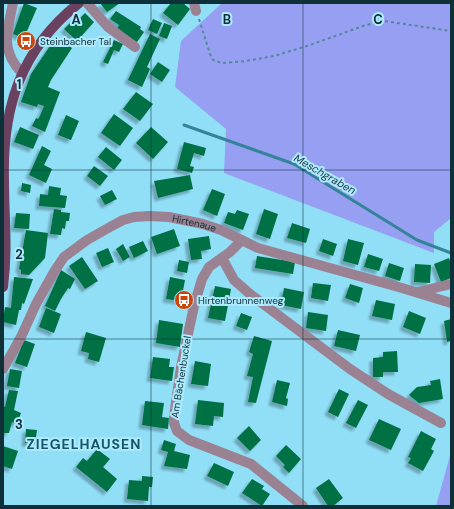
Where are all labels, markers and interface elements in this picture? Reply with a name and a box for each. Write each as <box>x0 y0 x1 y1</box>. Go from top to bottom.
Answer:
text: A <box>71 11 81 28</box>
text: B <box>223 11 231 28</box>
text: C <box>373 11 383 28</box>
bus stop icon: Steinbacher Tal <box>15 30 37 52</box>
place label: Steinbacher Tal <box>40 35 111 48</box>
text: 1 <box>17 76 21 93</box>
water label: Meschgraben <box>292 151 358 197</box>
street label: Hirtenaue <box>171 211 218 235</box>
text: 2 <box>15 246 23 263</box>
bus stop icon: Hirtenbrunnenweg <box>173 289 195 311</box>
place label: Hirtenbrunnenweg <box>198 294 284 307</box>
street label: Am Bächenbuckel <box>168 335 194 419</box>
text: 3 <box>15 416 23 433</box>
district label: ZIEGELHAUSEN <box>27 435 141 453</box>

